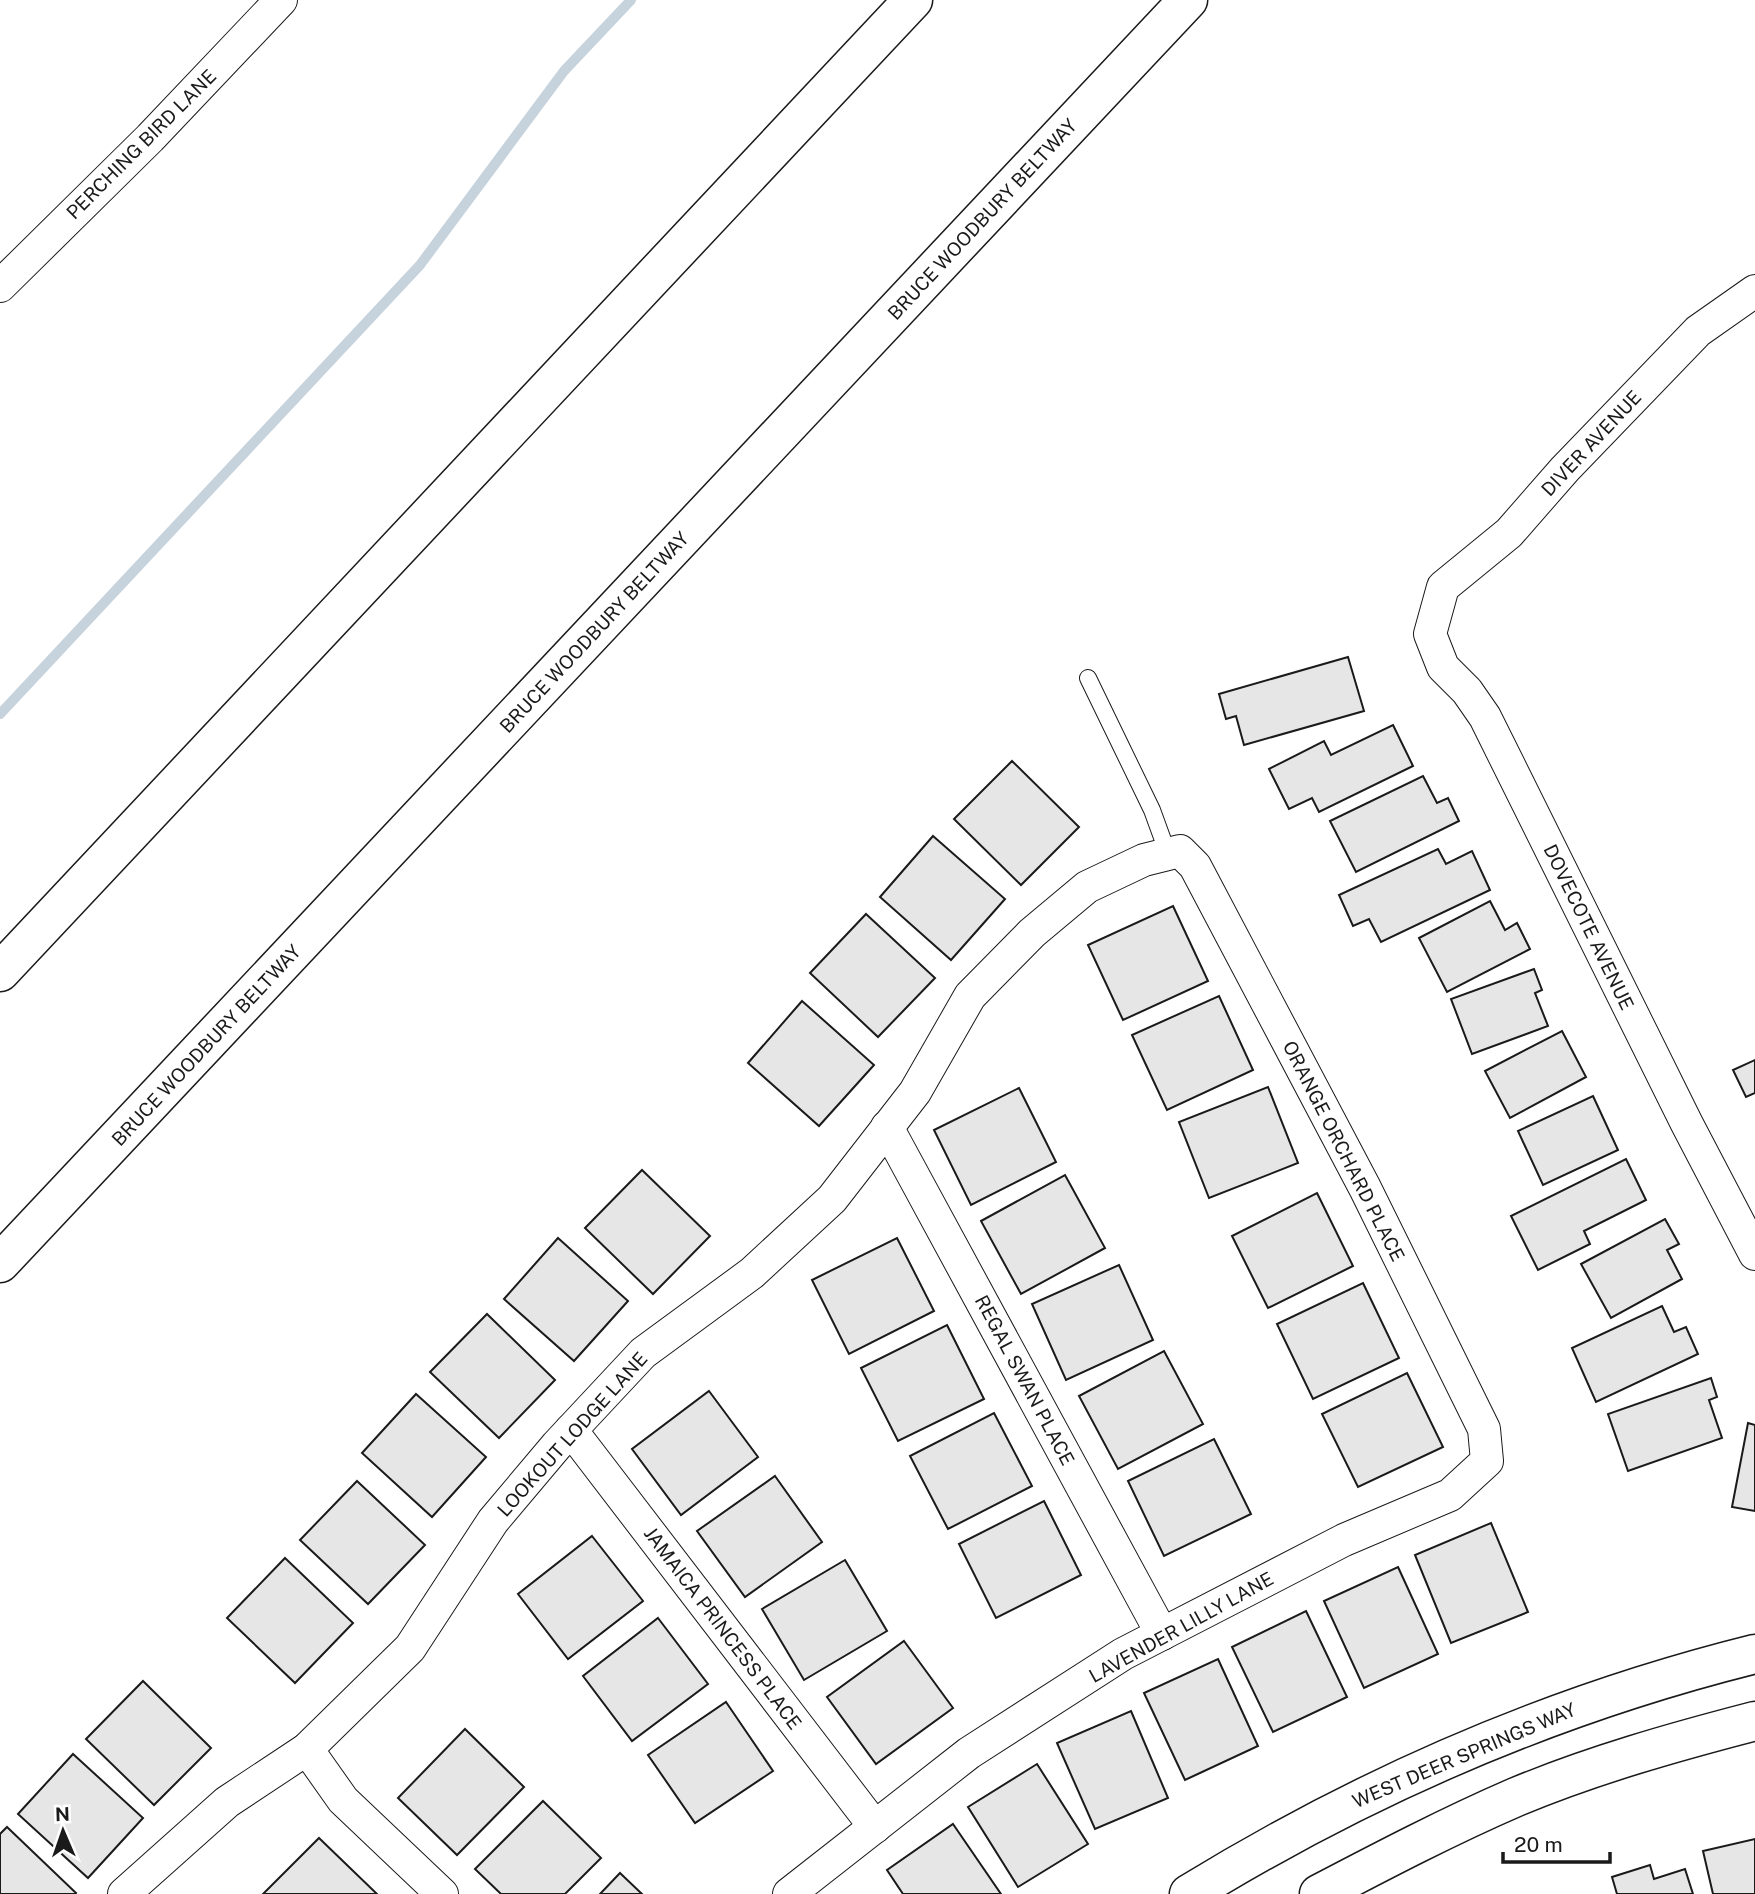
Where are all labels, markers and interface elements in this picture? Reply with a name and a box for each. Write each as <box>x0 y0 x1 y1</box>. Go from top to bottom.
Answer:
street label: PERCHING BIRD LANE <box>62 65 220 223</box>
street label: BRUCE WOODBURY BELTWAY <box>883 114 1081 324</box>
street label: DIVER AVENUE <box>1537 386 1645 500</box>
street label: BRUCE WOODBURY BELTWAY <box>495 527 693 737</box>
street label: DOVECOTE AVENUE <box>1539 841 1639 1013</box>
street label: BRUCE WOODBURY BELTWAY <box>107 940 305 1150</box>
street label: ORANGE ORCHARD PLACE <box>1279 1037 1409 1265</box>
street label: REGAL SWAN PLACE <box>971 1291 1079 1469</box>
street label: LOOKOUT LODGE LANE <box>493 1347 651 1521</box>
street label: JAMAICA PRINCESS PLACE <box>640 1522 806 1734</box>
street label: LAVENDER LILLY LANE <box>1085 1567 1277 1687</box>
street label: WEST DEER SPRINGS WAY <box>1349 1698 1579 1812</box>
north arrow <box>28 1796 98 1866</box>
text: N <box>55 1803 70 1825</box>
scale bar <box>1503 1820 1610 1864</box>
text: 20 m <box>1514 1832 1563 1857</box>

